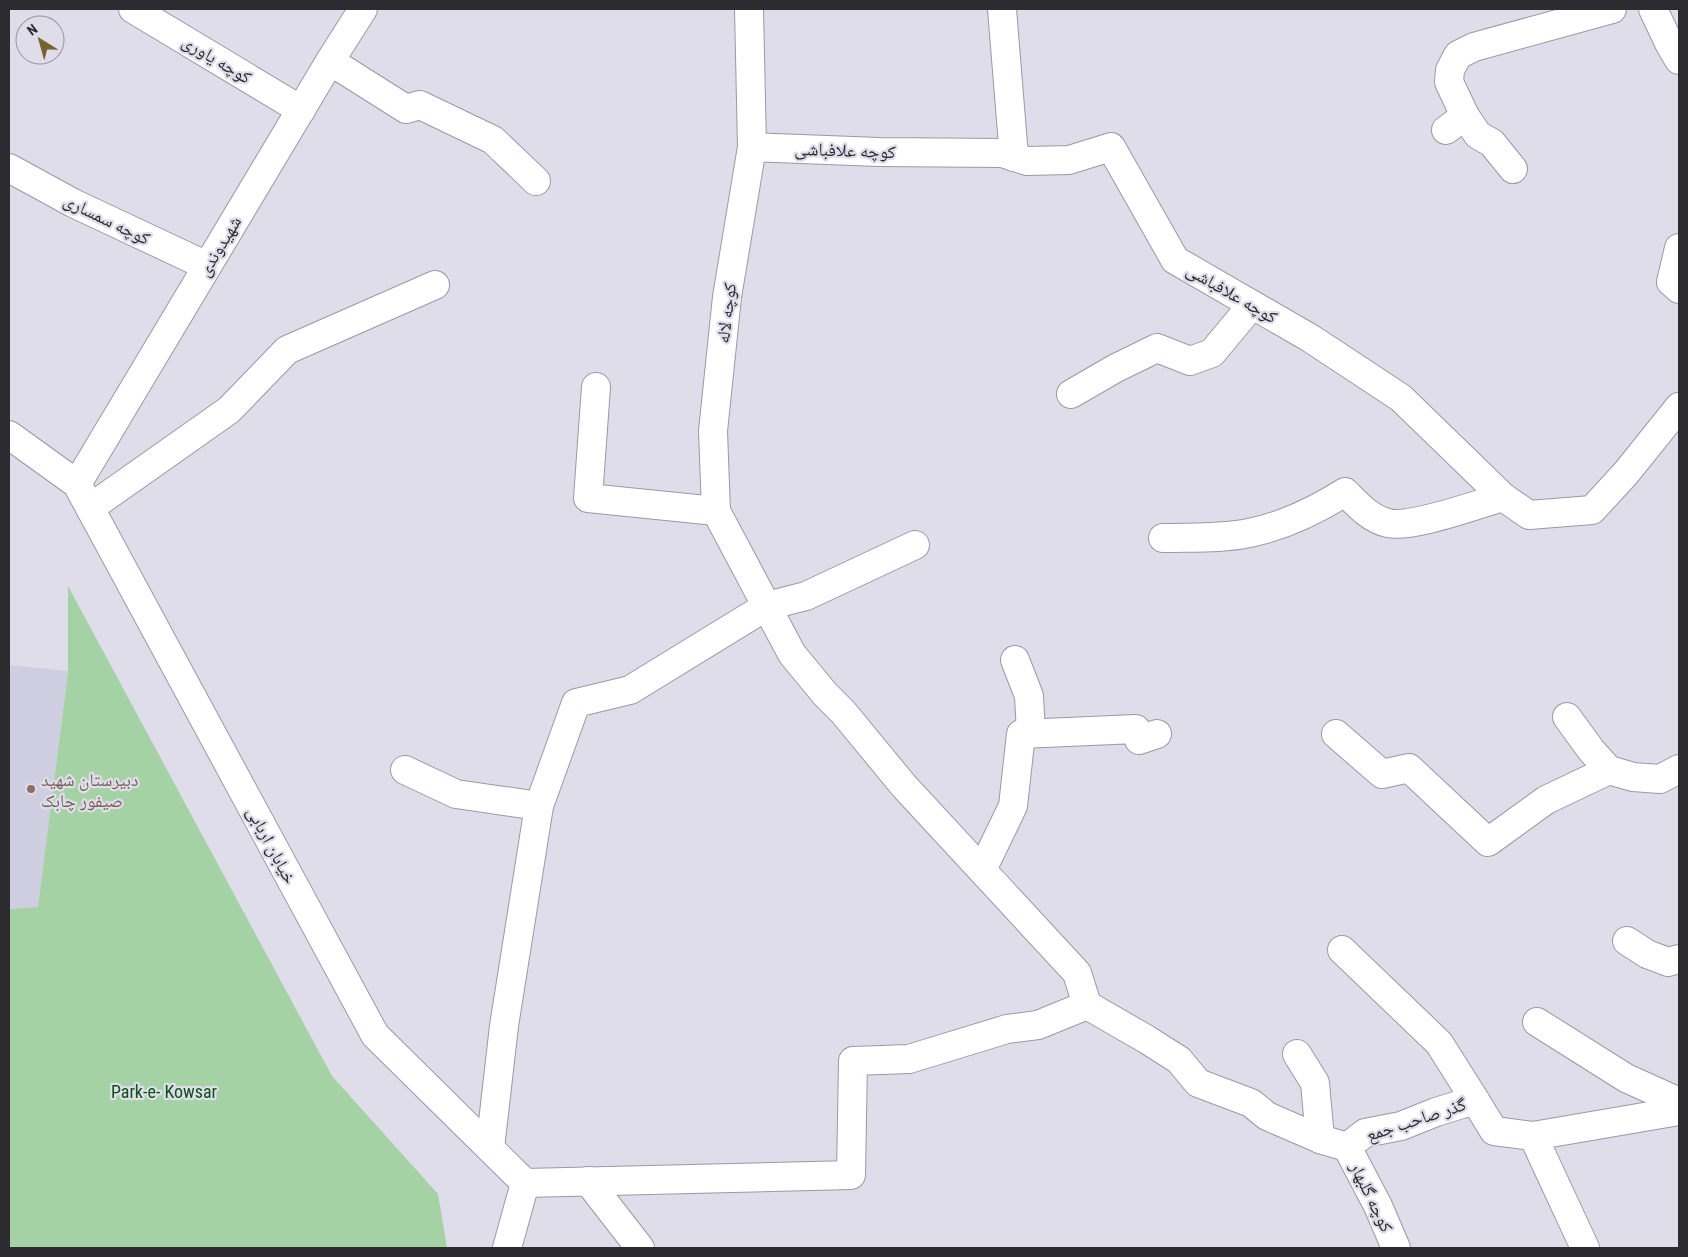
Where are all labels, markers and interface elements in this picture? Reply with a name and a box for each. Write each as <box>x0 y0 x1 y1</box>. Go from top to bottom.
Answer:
north arrow <box>15 15 65 65</box>
text: N <box>24 21 40 39</box>
street label: کوچه یاوری <box>178 30 256 89</box>
street label: کوچه علافباشی <box>794 138 896 163</box>
street label: کوچه سمساری <box>60 189 154 250</box>
street label: شهیدوندی <box>193 212 246 281</box>
street label: کوچه علافباشی <box>1182 259 1282 329</box>
street label: کوچه لاله <box>712 281 741 345</box>
place label: دبیرستان شهید صیفور چابک <box>41 769 138 811</box>
marker: دبیرستان شهید صیفور چابک <box>25 783 37 795</box>
street label: خیابان اربابی <box>242 803 301 888</box>
park label: Park-e- Kowsar <box>111 1081 218 1102</box>
street label: گذر صاحب جمع <box>1364 1093 1470 1147</box>
street label: کوچه گلبهار <box>1345 1158 1398 1236</box>

